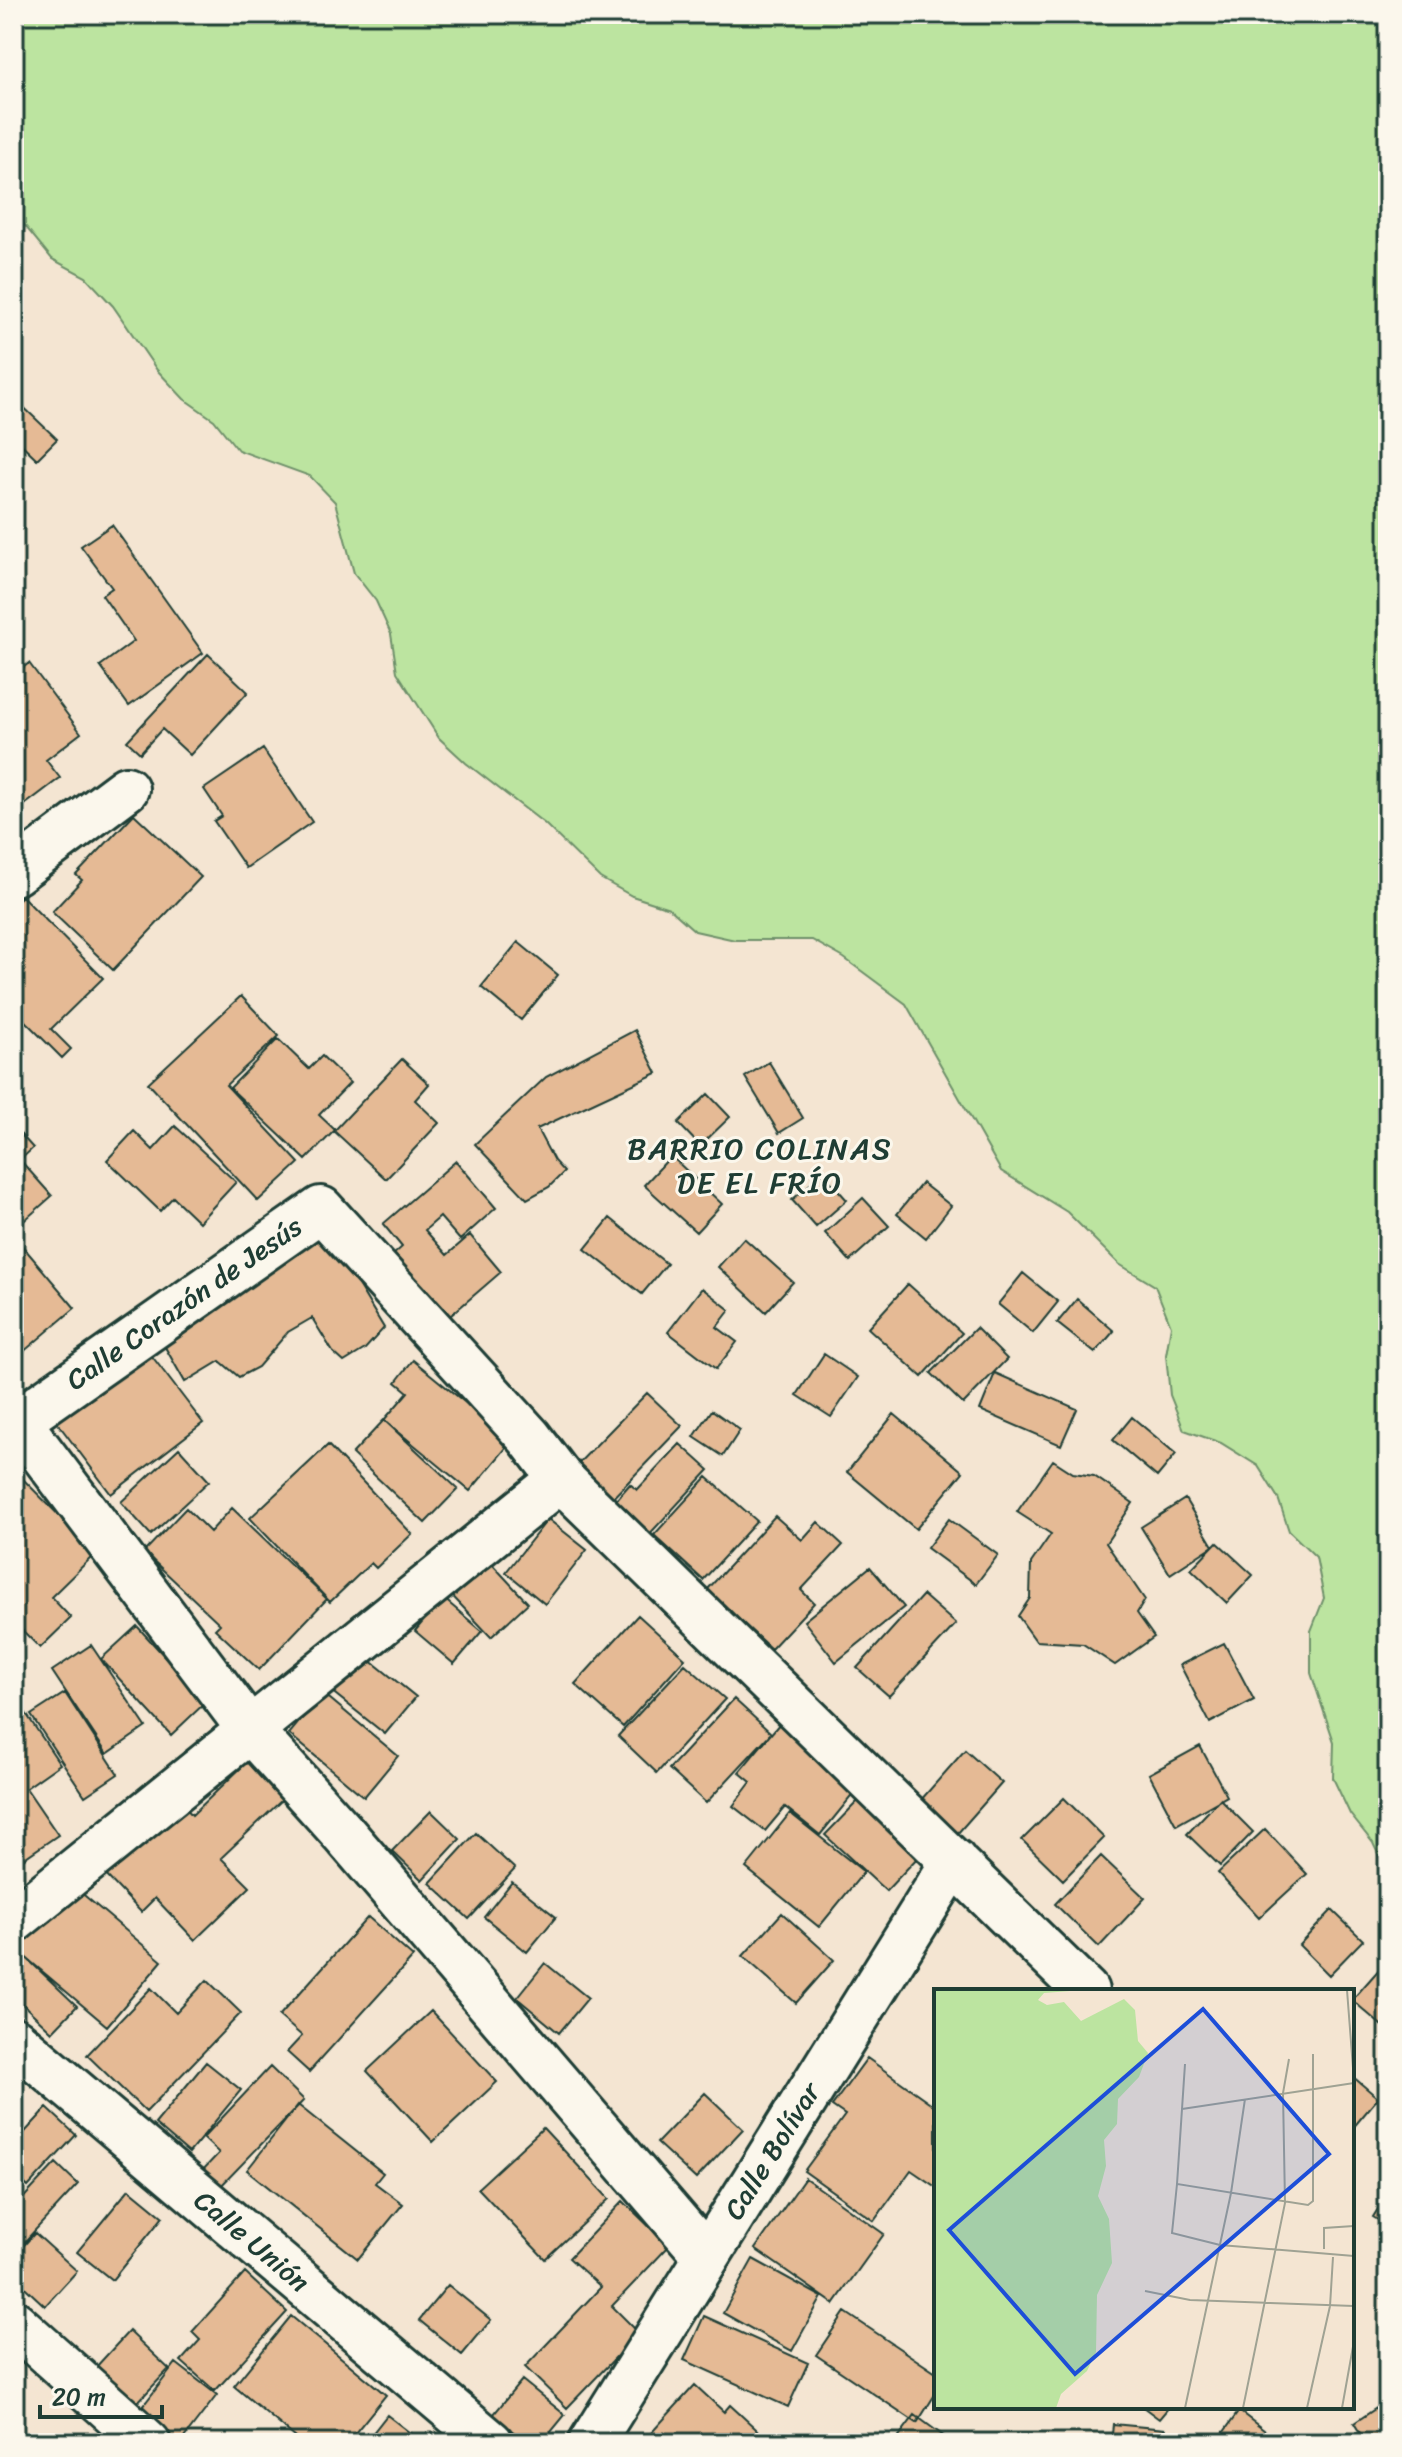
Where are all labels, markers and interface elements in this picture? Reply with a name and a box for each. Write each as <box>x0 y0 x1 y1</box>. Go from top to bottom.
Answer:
district label: BARRIO COLINAS DE EL FRÍO <box>627 1122 893 1210</box>
street label: Calle Corazón de Jesús <box>55 1203 313 1403</box>
inset map <box>934 1989 1354 2409</box>
street label: Calle Bolívar <box>710 2071 835 2230</box>
street label: Calle Unión <box>183 2177 321 2305</box>
scale bar <box>40 2369 162 2419</box>
text: 20 m <box>52 2376 106 2418</box>

